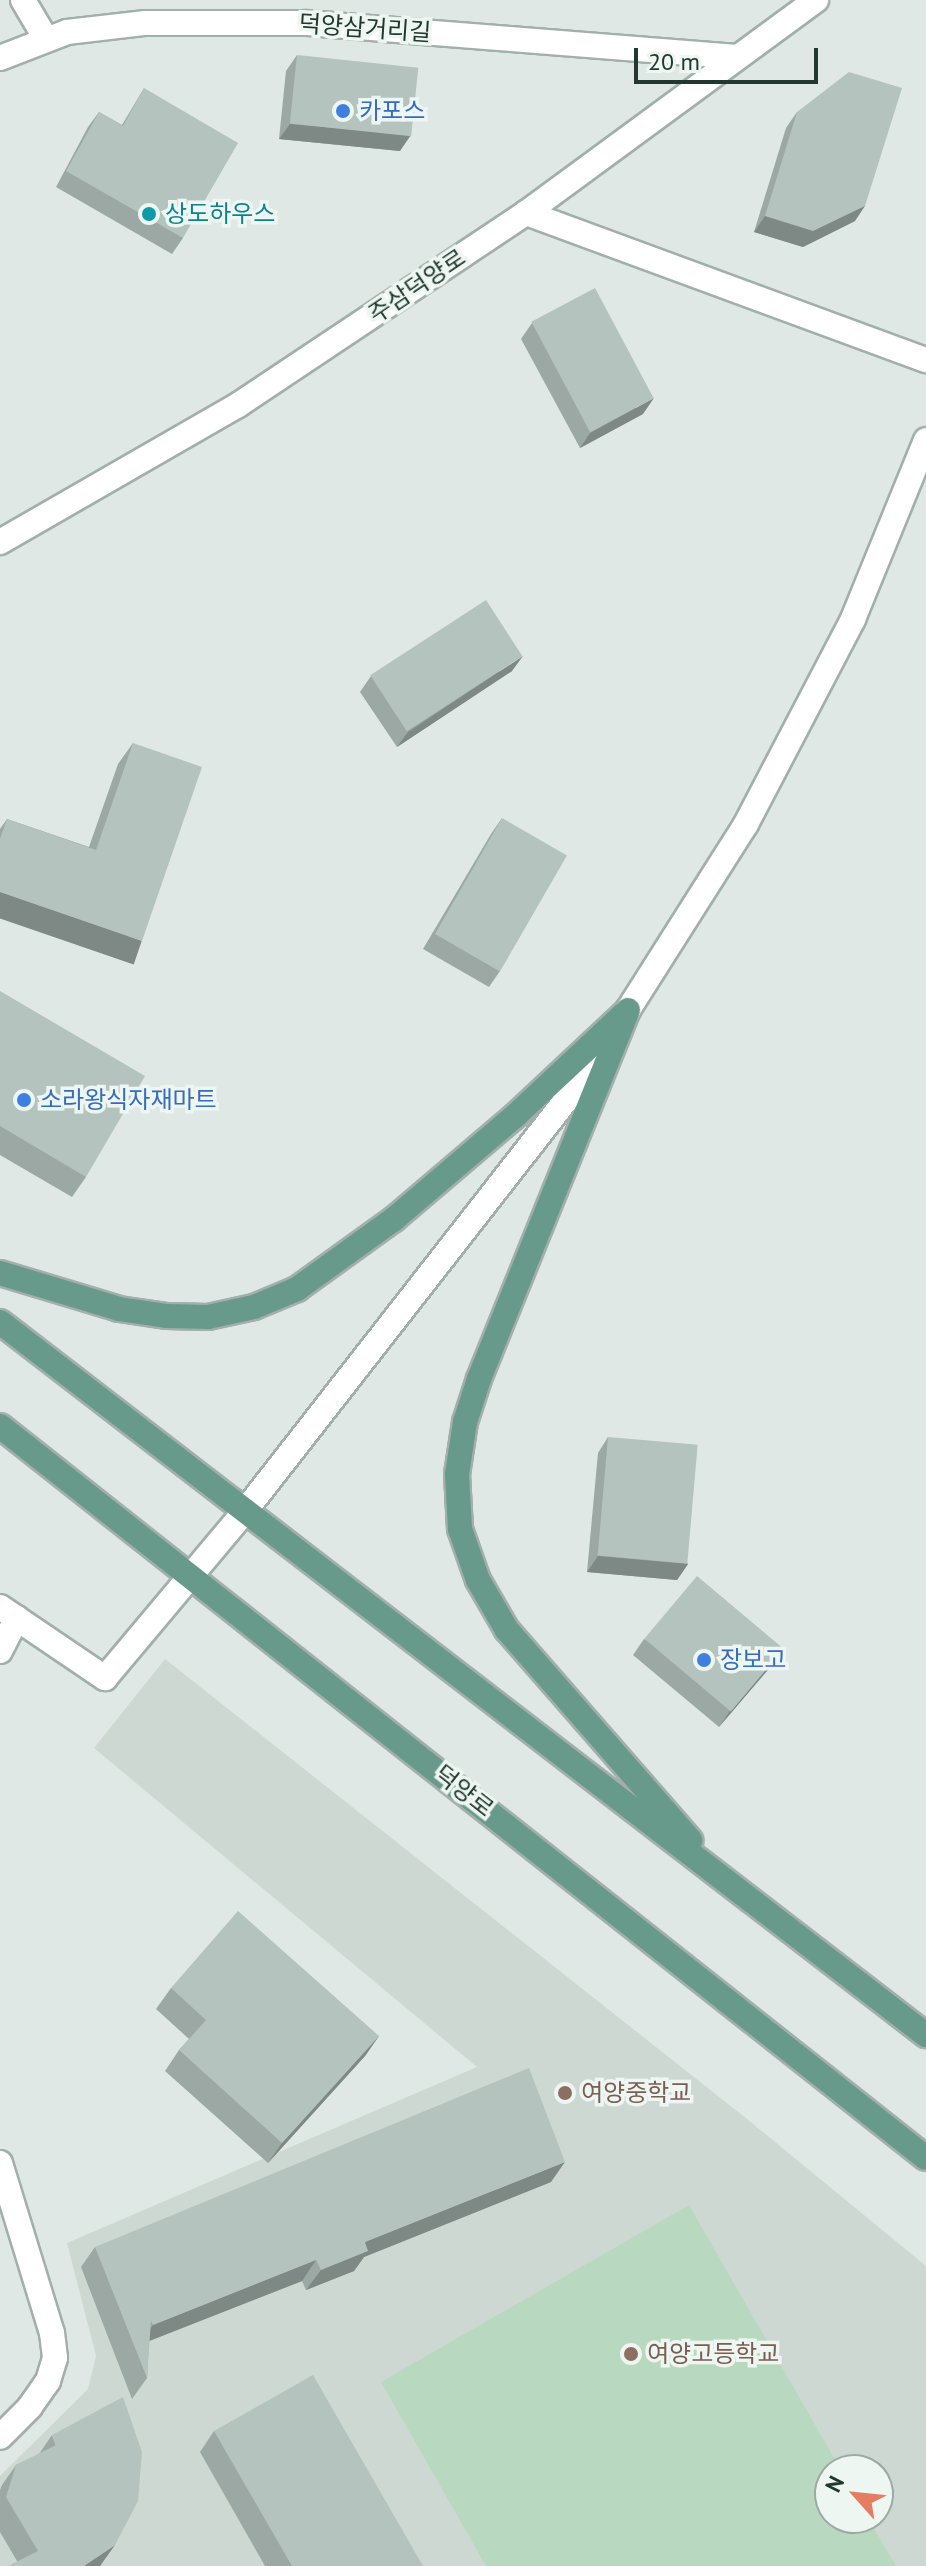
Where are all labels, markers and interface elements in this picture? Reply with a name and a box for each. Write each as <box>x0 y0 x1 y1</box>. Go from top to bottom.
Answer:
street label: 덕양삼거리길 <box>298 9 432 47</box>
scale bar <box>638 32 822 82</box>
text: 20 m <box>648 46 700 77</box>
place label: 카포스 <box>359 97 425 125</box>
marker: 카포스 <box>334 102 352 120</box>
place label: 상도하우스 <box>165 200 275 228</box>
marker: 상도하우스 <box>140 205 158 223</box>
street label: 주삼덕양로 <box>363 243 471 329</box>
place label: 소라왕식자재마트 <box>40 1086 217 1114</box>
marker: 소라왕식자재마트 <box>15 1091 33 1109</box>
place label: 장보고 <box>720 1646 786 1674</box>
marker: 장보고 <box>695 1651 713 1669</box>
street label: 덕양로 <box>429 1759 499 1823</box>
place label: 여양중학교 <box>581 2079 691 2107</box>
marker: 여양중학교 <box>556 2084 574 2102</box>
place label: 여양고등학교 <box>647 2340 779 2368</box>
marker: 여양고등학교 <box>622 2345 640 2363</box>
north arrow <box>814 2454 894 2534</box>
text: N <box>819 2471 850 2497</box>

